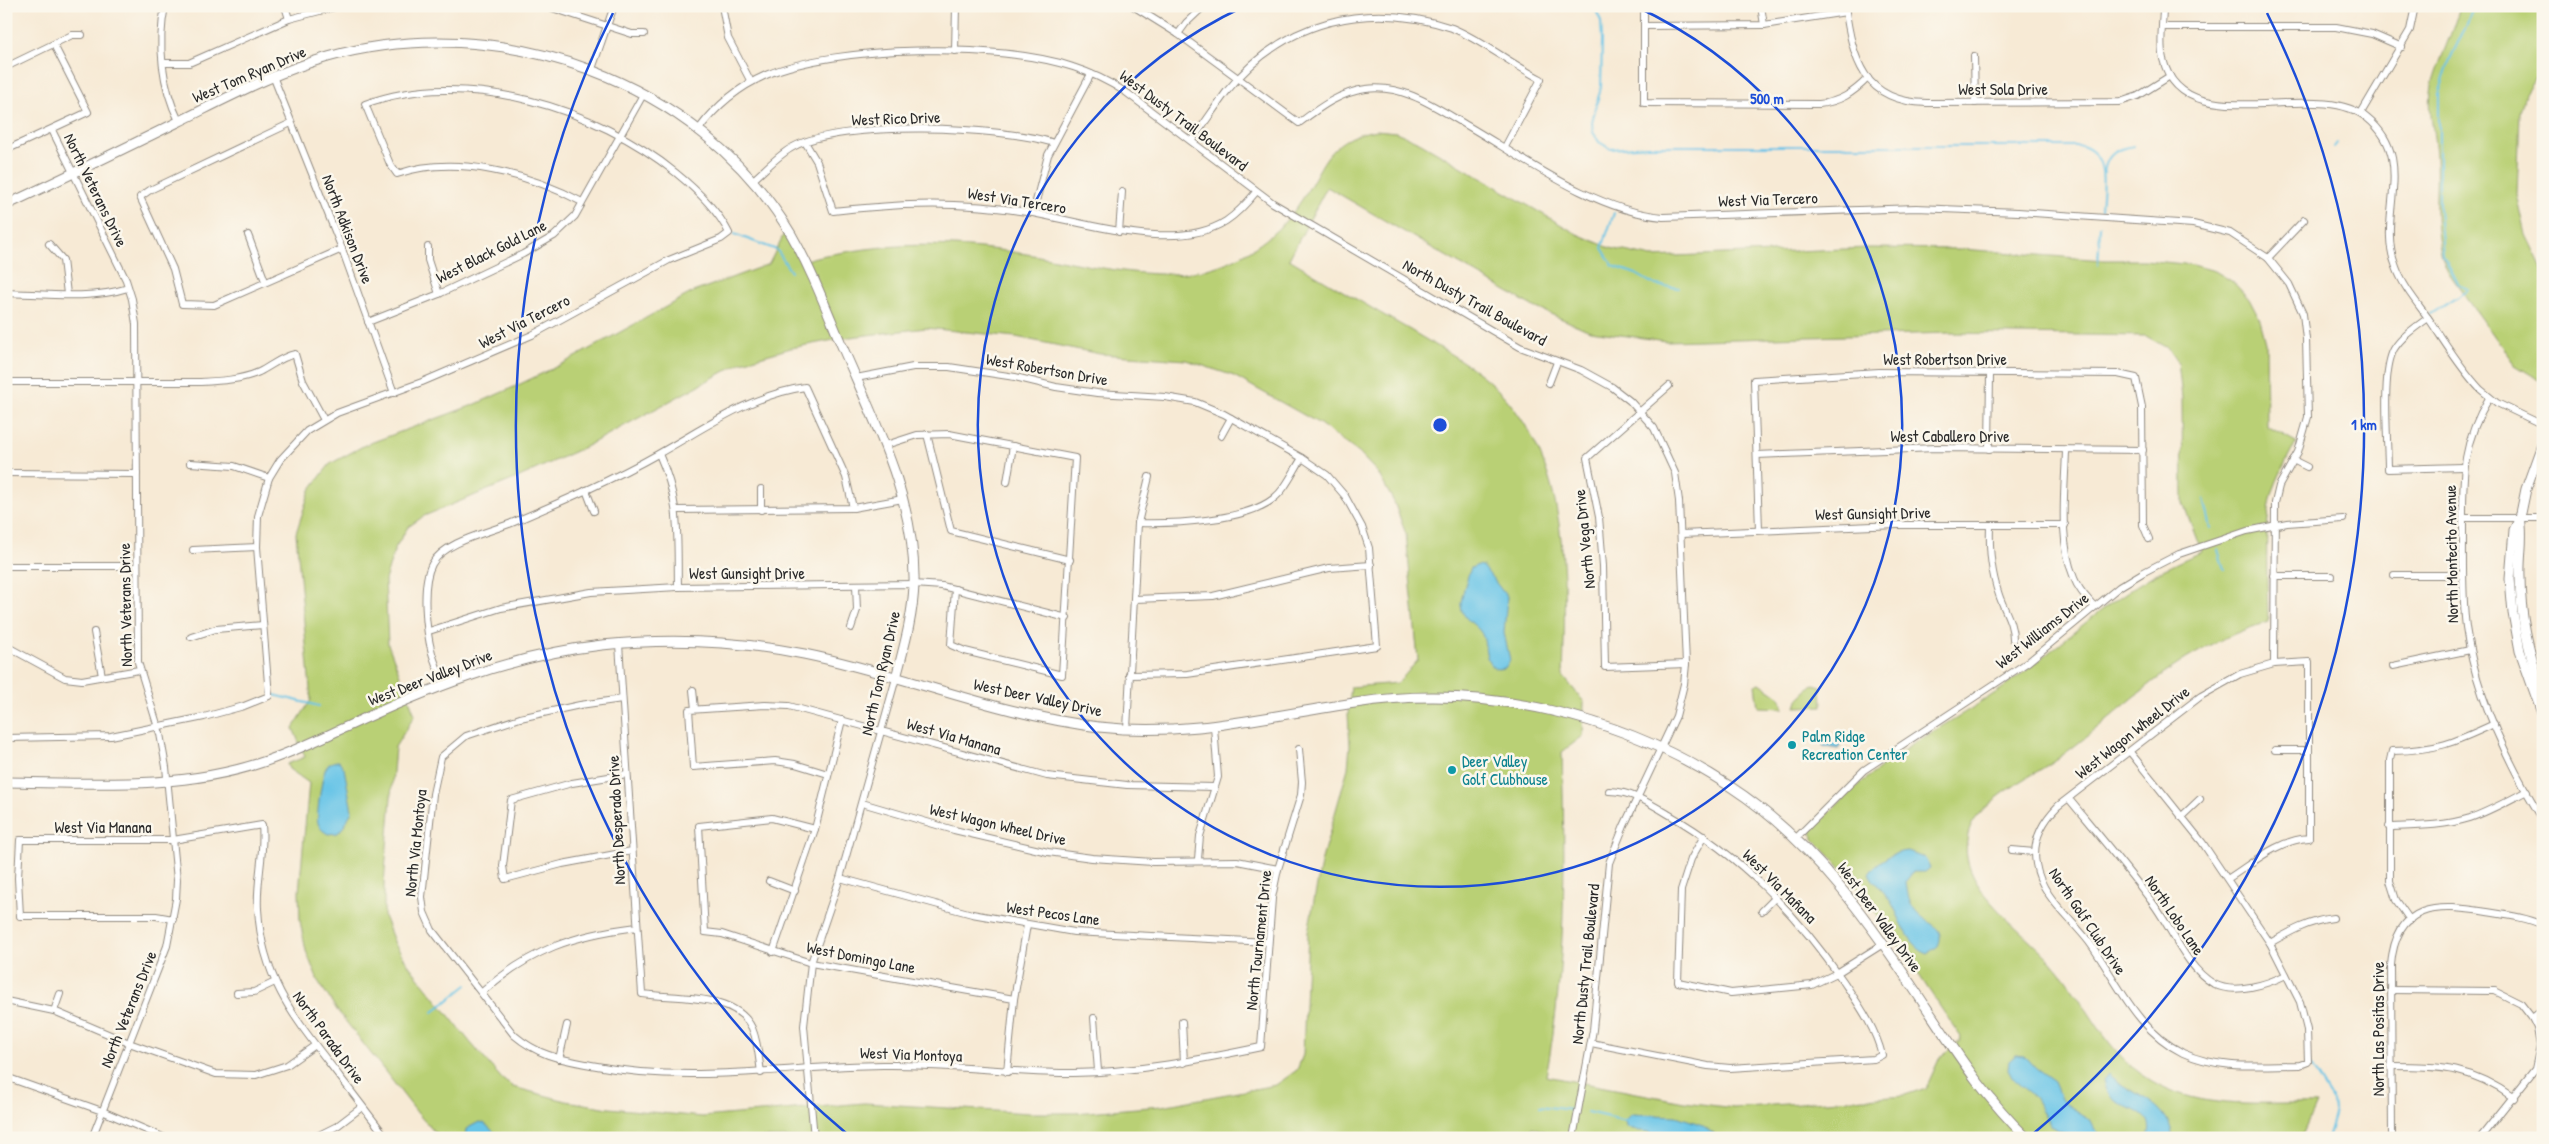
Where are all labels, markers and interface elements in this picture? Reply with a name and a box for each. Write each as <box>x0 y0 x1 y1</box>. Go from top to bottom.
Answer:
street label: West Tom Ryan Drive <box>189 40 310 108</box>
street label: West Dusty Trail Boulevard <box>1115 64 1253 176</box>
street label: West Sola Drive <box>1958 78 2048 100</box>
text: 500 m <box>1750 88 1784 109</box>
street label: West Rico Drive <box>851 105 941 131</box>
street label: North Veterans Drive <box>59 130 133 251</box>
street label: North Adkison Drive <box>317 171 379 287</box>
street label: West Via Tercero <box>966 181 1068 219</box>
street label: West Via Tercero <box>1718 186 1819 212</box>
street label: West Black Gold Lane <box>432 213 550 288</box>
street label: North Dusty Trail Boulevard <box>1399 253 1551 351</box>
street label: West Via Tercero <box>475 288 574 353</box>
street label: West Robertson Drive <box>984 347 1110 391</box>
street label: West Robertson Drive <box>1883 348 2007 370</box>
text: 1 km <box>2351 414 2377 435</box>
centre of rings <box>1431 416 1449 434</box>
street label: West Caballero Drive <box>1890 425 2010 447</box>
street label: North Montecito Avenue <box>2439 484 2463 623</box>
street label: North Vega Drive <box>1568 488 1600 590</box>
street label: West Gunsight Drive <box>1815 501 1932 525</box>
street label: North Veterans Drive <box>113 542 137 667</box>
street label: West Gunsight Drive <box>689 562 806 584</box>
street label: West Williams Drive <box>1991 586 2094 673</box>
street label: North Tom Ryan Drive <box>855 608 905 737</box>
street label: West Deer Valley Drive <box>365 643 496 711</box>
street label: West Deer Valley Drive <box>972 673 1105 721</box>
street label: West Wagon Wheel Drive <box>2070 680 2194 784</box>
street label: West Via Manana <box>904 712 1004 760</box>
place label: Palm Ridge Recreation Center <box>1802 725 1908 765</box>
marker: Palm Ridge Recreation Center <box>1786 739 1798 751</box>
place label: Deer Valley Golf Clubhouse <box>1462 750 1549 790</box>
street label: North Desperado Drive <box>602 754 630 885</box>
marker: Deer Valley Golf Clubhouse <box>1446 764 1458 776</box>
street label: North Via Montoya <box>398 788 432 898</box>
street label: West Wagon Wheel Drive <box>928 798 1069 851</box>
street label: West Via Manana <box>55 816 151 838</box>
street label: West Via Mañana <box>1738 844 1822 928</box>
street label: West Deer Valley Drive <box>1833 858 1928 977</box>
street label: North Golf Club Drive <box>2044 863 2132 979</box>
street label: North Tournament Drive <box>1240 868 1276 1011</box>
street label: North Lobo Lane <box>2140 871 2210 960</box>
street label: North Dusty Trail Boulevard <box>1566 883 1604 1045</box>
street label: West Pecos Lane <box>1005 896 1102 931</box>
street label: West Domingo Lane <box>805 936 918 978</box>
street label: North Veterans Drive <box>95 947 162 1071</box>
street label: North Las Positas Drive <box>2367 961 2389 1096</box>
street label: North Parada Drive <box>288 986 371 1088</box>
street label: West Via Montoya <box>859 1041 963 1067</box>

